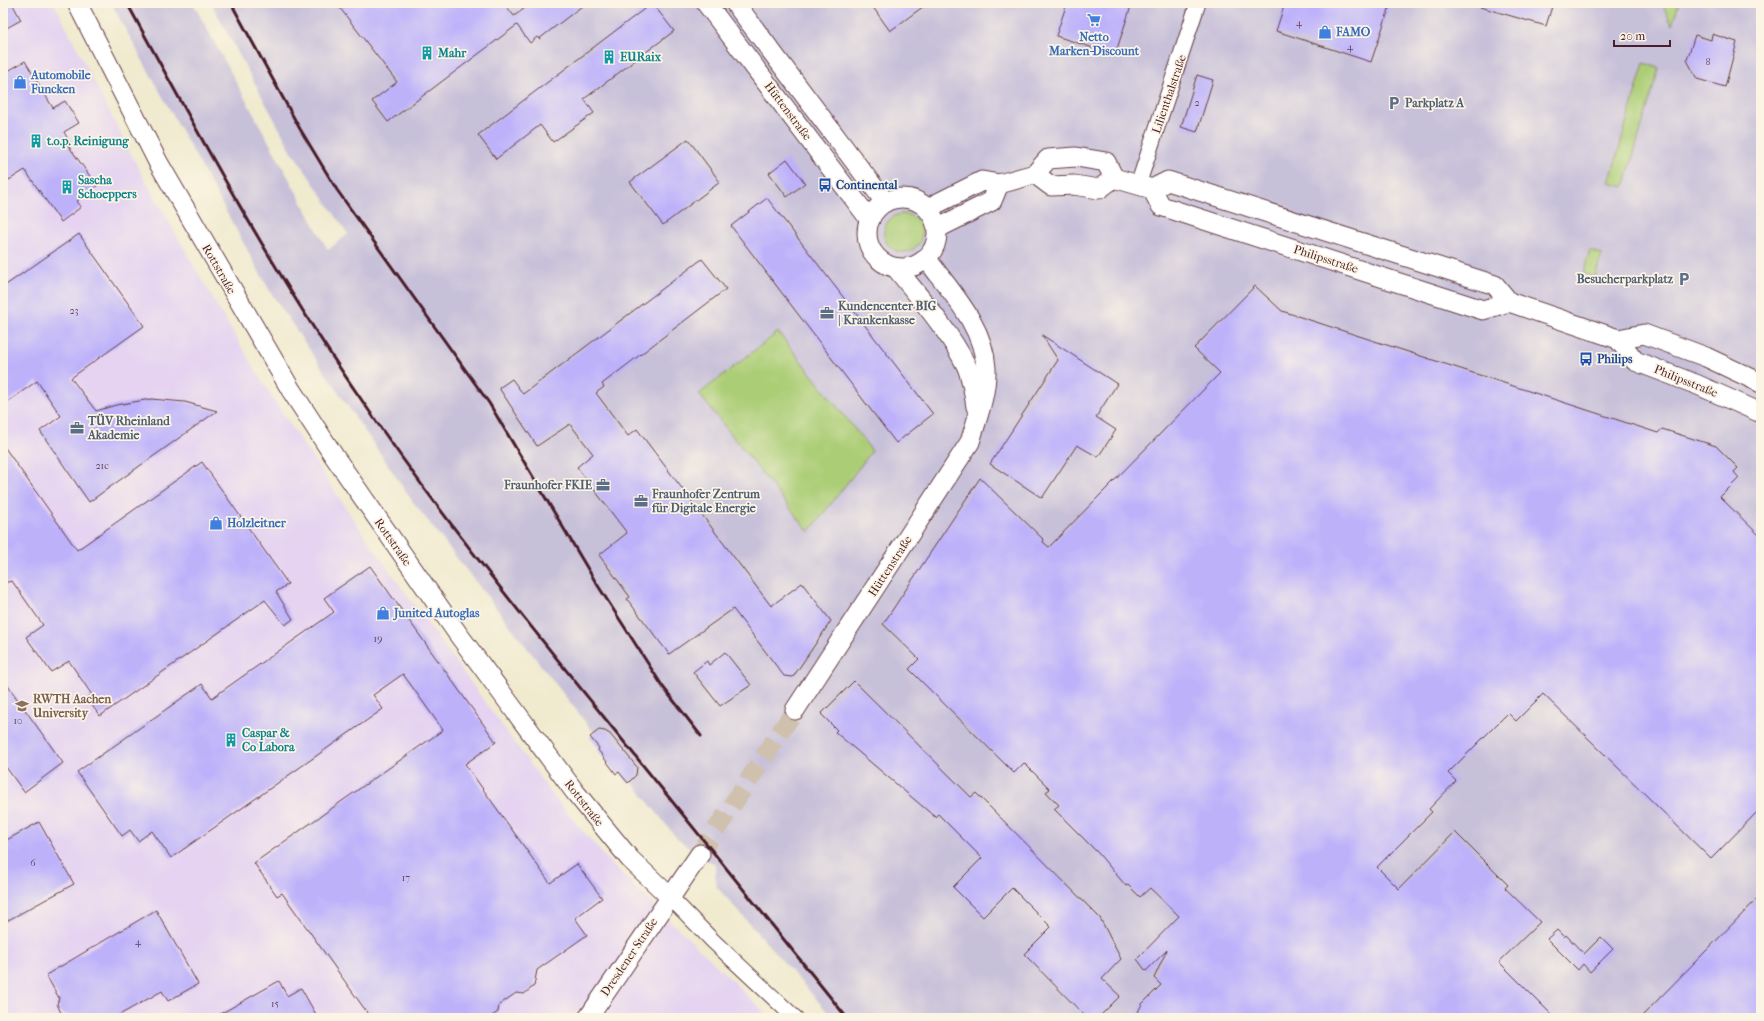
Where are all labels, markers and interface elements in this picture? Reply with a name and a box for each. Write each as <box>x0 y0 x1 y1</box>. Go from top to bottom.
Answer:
supermarket icon: Netto Marken-Discount <box>1086 12 1102 28</box>
house number: 4 <box>1296 17 1303 29</box>
scale bar <box>1614 22 1670 48</box>
shop icon: FAMO <box>1317 24 1333 40</box>
place label: FAMO <box>1335 25 1371 39</box>
text: 20 m <box>1620 29 1645 43</box>
place label: Netto Marken-Discount <box>1048 30 1140 58</box>
house number: 4 <box>1347 41 1354 53</box>
building icon: Mahr <box>419 45 435 61</box>
place label: Mahr <box>437 46 467 60</box>
building icon: EURaix <box>601 49 617 65</box>
place label: EURaix <box>620 50 662 64</box>
street label: Lilienthalstraße <box>1149 53 1189 135</box>
house number: 8 <box>1705 56 1711 68</box>
place label: Automobile Funcken <box>30 68 91 96</box>
shop icon: Automobile Funcken <box>12 74 28 90</box>
street label: Hüttenstraße <box>762 79 815 143</box>
parking icon: Parkplatz A <box>1386 95 1402 111</box>
place label: Parkplatz A <box>1405 96 1465 111</box>
house number: 2 <box>1194 97 1200 109</box>
building icon: t.o.p. Reinigung <box>28 133 44 149</box>
place label: t.o.p. Reinigung <box>46 134 129 149</box>
place label: Sascha Schoeppers <box>78 173 137 202</box>
bus stop icon: Continental <box>817 177 833 193</box>
place label: Continental <box>836 178 898 192</box>
building icon: Sascha Schoeppers <box>59 179 75 195</box>
street label: Rottstraße <box>199 242 239 296</box>
street label: Philipsstraße <box>1292 242 1360 276</box>
parking icon: Besucherparkplatz <box>1676 271 1692 287</box>
place label: Besucherparkplatz <box>1577 272 1674 287</box>
place label: Kundencenter BIG | Krankenkasse <box>838 299 937 327</box>
house number: 23 <box>69 305 79 317</box>
office icon: Kundencenter BIG | Krankenkasse <box>819 305 835 321</box>
bus stop icon: Philips <box>1578 351 1594 367</box>
place label: Philips <box>1597 352 1633 367</box>
street label: Philipsstraße <box>1652 362 1720 400</box>
place label: TÜV Rheinland Akademie <box>87 413 170 442</box>
office icon: TÜV Rheinland Akademie <box>69 420 85 436</box>
house number: 21c <box>95 460 109 472</box>
office icon: Fraunhofer FKIE <box>595 477 611 493</box>
place label: Fraunhofer FKIE <box>503 478 593 492</box>
place label: Fraunhofer Zentrum für Digitale Energie <box>651 487 761 516</box>
office icon: Fraunhofer Zentrum für Digitale Energie <box>633 493 649 509</box>
shop icon: Holzleitner <box>208 515 224 531</box>
street label: Rottstraße <box>371 515 415 569</box>
place label: Holzleitner <box>227 516 287 530</box>
street label: Hüttenstraße <box>865 533 915 599</box>
shop icon: Junited Autoglas <box>375 605 391 621</box>
place label: Junited Autoglas <box>392 606 480 621</box>
house number: 19 <box>374 633 382 645</box>
place label: RWTH Aachen University <box>32 692 112 721</box>
school or university icon: RWTH Aachen University <box>14 698 30 714</box>
house number: 10 <box>13 715 23 727</box>
place label: Caspar & Co Labora <box>242 726 295 754</box>
building icon: Caspar & Co Labora <box>223 732 239 748</box>
street label: Rottstraße <box>562 777 606 829</box>
house number: 6 <box>30 857 36 869</box>
house number: 17 <box>402 872 410 884</box>
street label: Dresdener Straße <box>598 915 660 999</box>
house number: 4 <box>135 936 142 948</box>
house number: 15 <box>271 998 279 1010</box>

